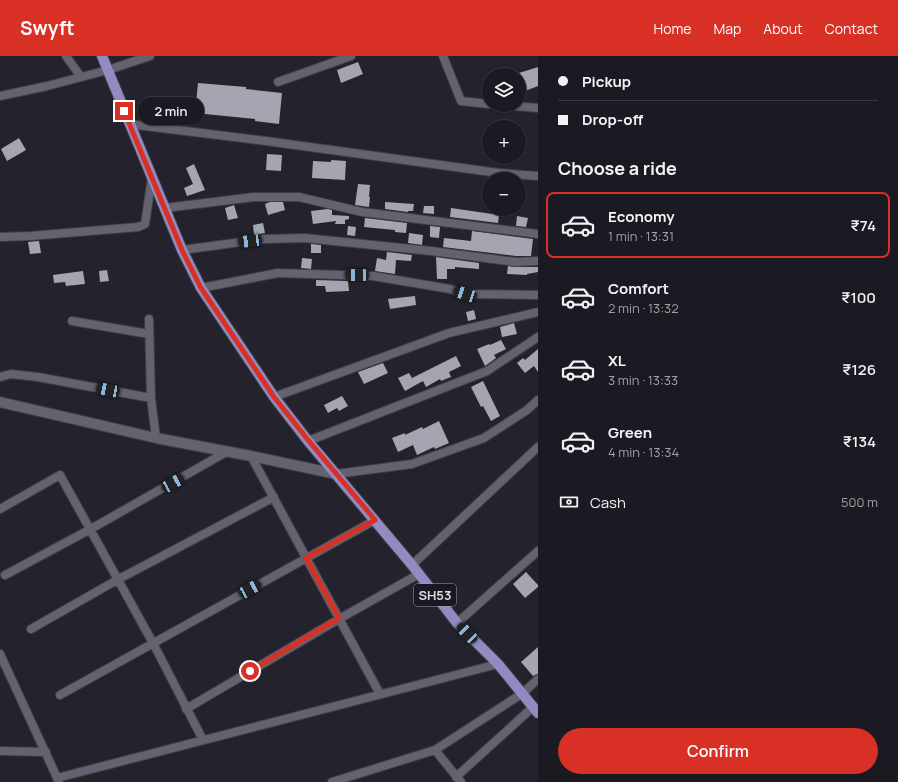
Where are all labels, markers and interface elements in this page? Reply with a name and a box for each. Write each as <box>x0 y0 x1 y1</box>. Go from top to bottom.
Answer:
text: Swyft <box>20 15 74 41</box>
text: Home <box>654 19 691 38</box>
text: Map <box>713 19 741 38</box>
text: About <box>763 19 803 38</box>
text: Contact <box>825 19 878 38</box>
map controls <box>482 68 526 216</box>
button: layers <box>482 68 526 112</box>
text: Pickup <box>582 71 631 92</box>
callout: 2 min <box>138 97 204 125</box>
route end <box>115 102 133 120</box>
text: 2 min <box>154 102 188 120</box>
text: Drop-off <box>582 109 643 130</box>
button: + <box>482 120 526 164</box>
text: Choose a ride <box>558 156 677 180</box>
button: − <box>482 172 526 216</box>
text: Economy <box>608 206 675 227</box>
icon: car <box>560 207 596 243</box>
text: ₹74 <box>851 215 876 236</box>
text: 1 min · 13:31 <box>608 227 674 245</box>
car <box>237 234 263 248</box>
car <box>345 269 369 281</box>
text: Comfort <box>608 278 669 299</box>
icon: car <box>560 279 596 315</box>
car <box>452 284 478 304</box>
text: ₹100 <box>841 287 876 308</box>
text: 2 min · 13:32 <box>608 299 679 317</box>
text: XL <box>608 350 626 371</box>
icon: car <box>560 351 596 387</box>
text: ₹126 <box>842 359 876 380</box>
text: 3 min · 13:33 <box>608 371 678 389</box>
car <box>95 382 121 398</box>
text: Green <box>608 422 652 443</box>
icon: car <box>560 423 596 459</box>
text: ₹134 <box>843 431 876 452</box>
text: 4 min · 13:34 <box>608 443 679 461</box>
car <box>160 472 186 494</box>
icon: cash <box>558 491 580 513</box>
text: Cash <box>590 492 626 513</box>
text: 500 m <box>841 493 878 511</box>
car <box>237 578 263 600</box>
road number: SH53 <box>414 584 456 606</box>
car <box>454 620 480 646</box>
route start <box>241 662 259 680</box>
button: Confirm <box>558 728 878 774</box>

